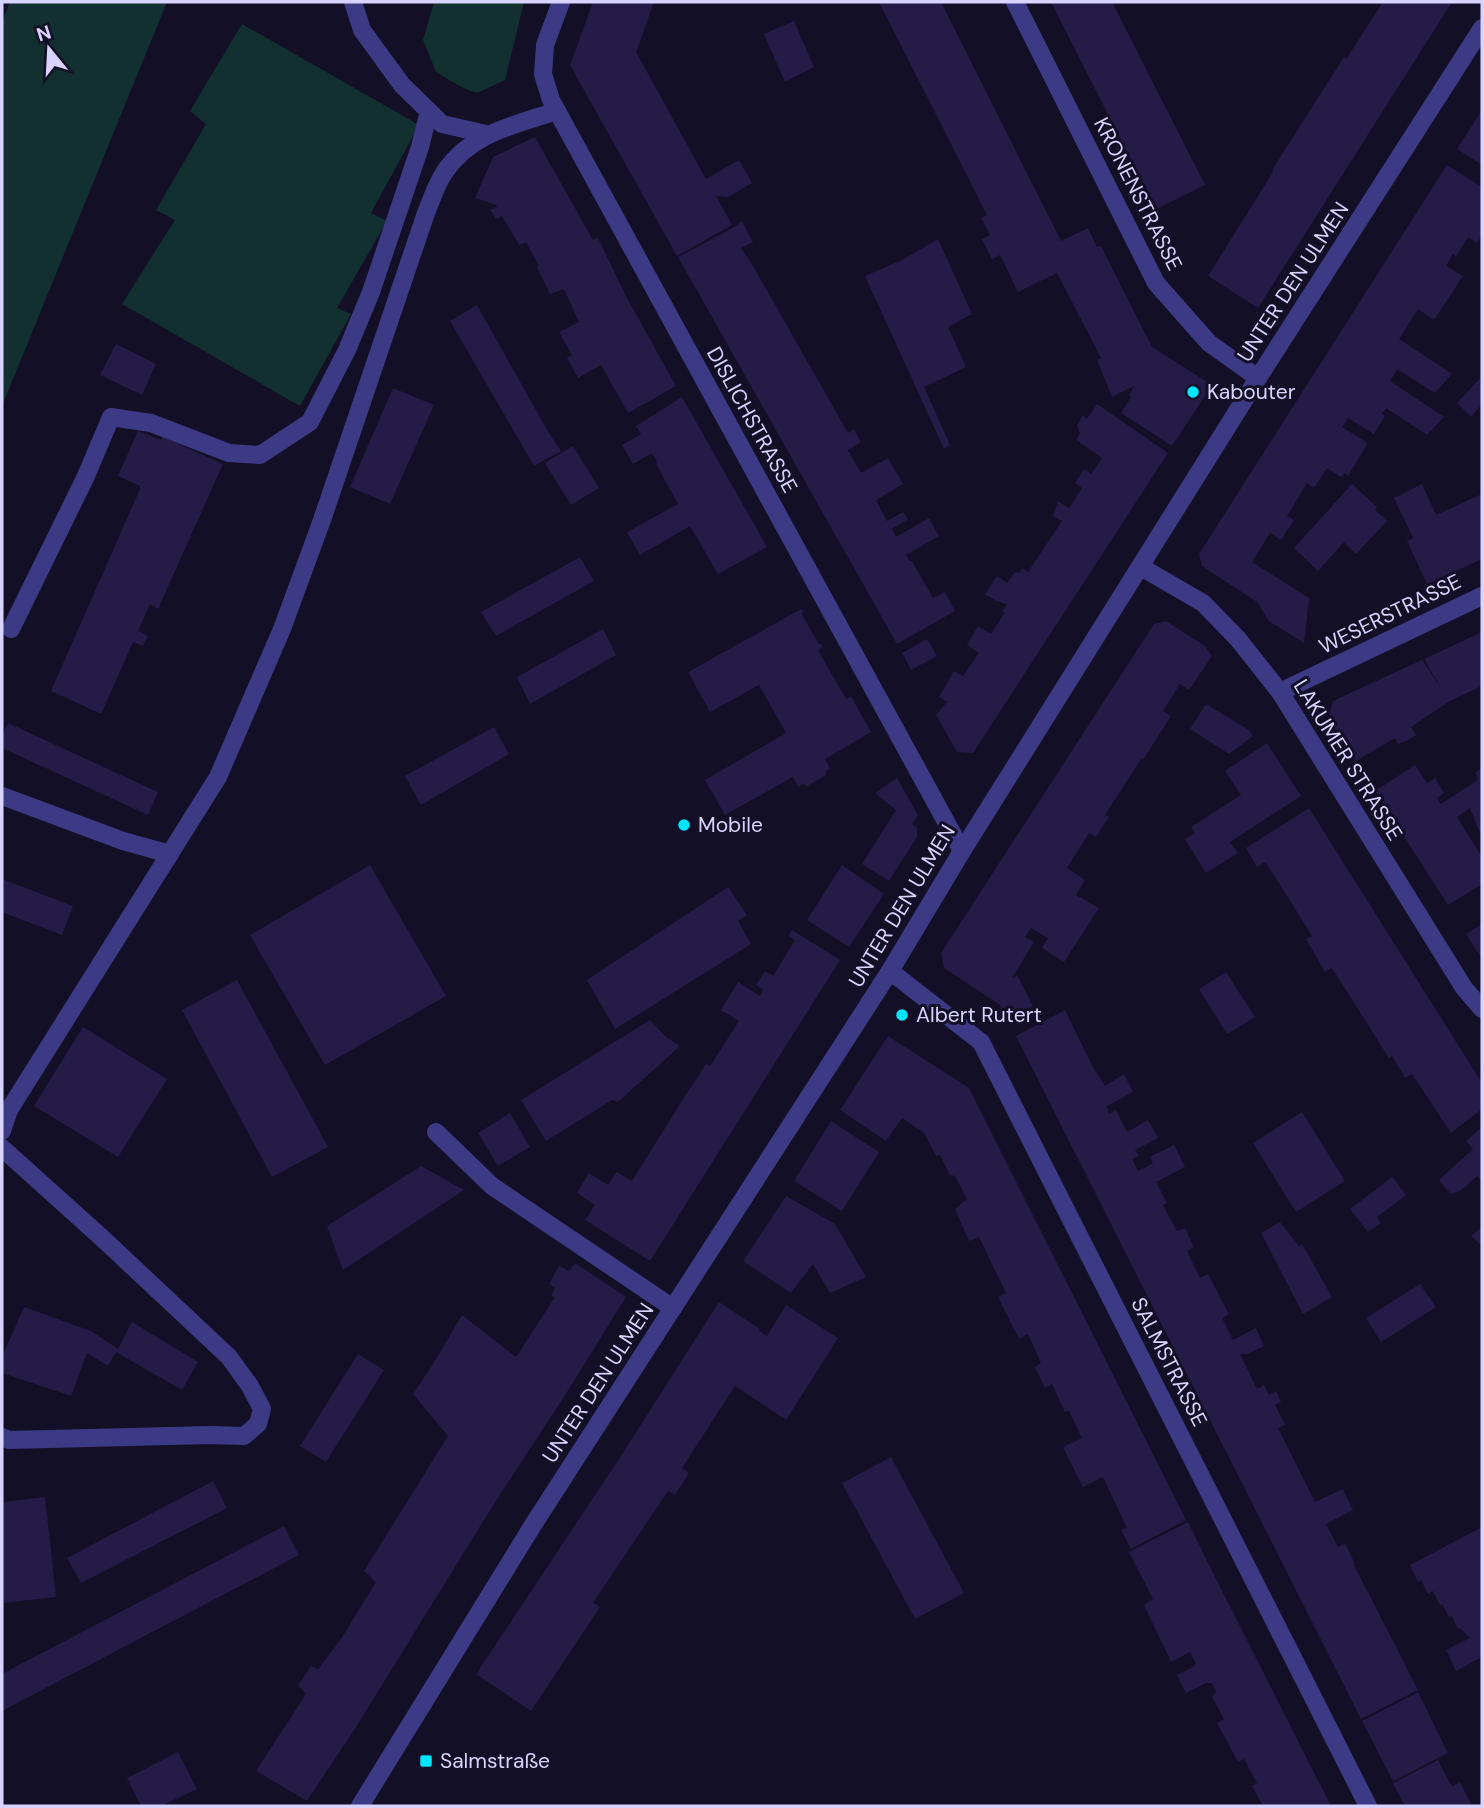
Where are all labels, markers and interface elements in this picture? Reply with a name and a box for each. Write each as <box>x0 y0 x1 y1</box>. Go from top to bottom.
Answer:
north arrow <box>14 14 84 84</box>
text: N <box>33 19 54 47</box>
street label: KRONENSTRASSE <box>1087 113 1189 275</box>
street label: UNTER DEN ULMEN <box>1231 197 1355 367</box>
street label: DISLICHSTRASSE <box>700 342 804 498</box>
place label: Kabouter <box>1207 378 1296 406</box>
marker: Kabouter <box>1185 384 1201 400</box>
street label: WESERSTRASSE <box>1314 567 1466 661</box>
street label: LAKUMER STRASSE <box>1287 674 1409 846</box>
place label: Mobile <box>698 811 763 839</box>
marker: Mobile <box>676 817 692 833</box>
street label: UNTER DEN ULMEN <box>842 819 962 993</box>
place label: Albert Rutert <box>916 1001 1042 1029</box>
marker: Albert Rutert <box>894 1007 910 1023</box>
street label: SALMSTRASSE <box>1124 1293 1214 1431</box>
street label: UNTER DEN ULMEN <box>536 1298 660 1468</box>
place label: Salmstraße <box>440 1747 550 1775</box>
marker: Salmstraße <box>418 1753 434 1769</box>

